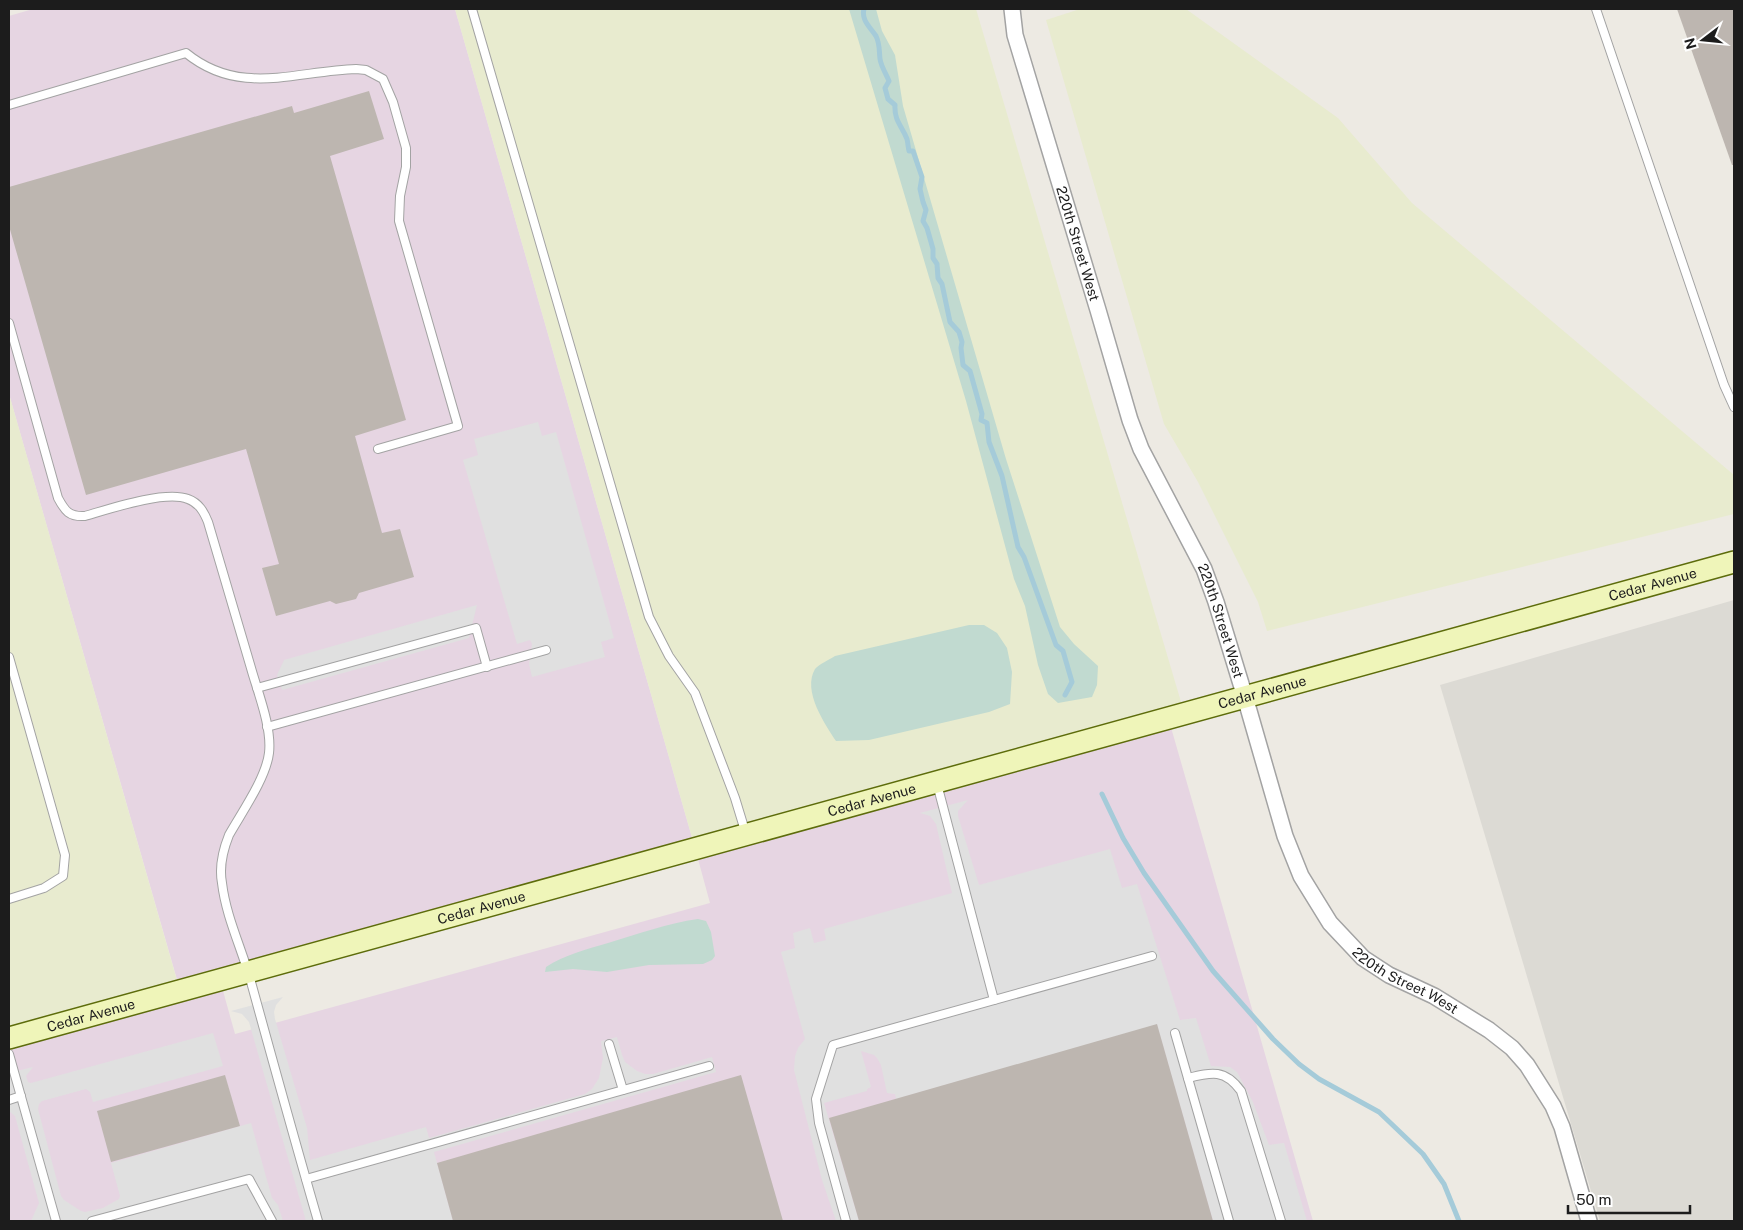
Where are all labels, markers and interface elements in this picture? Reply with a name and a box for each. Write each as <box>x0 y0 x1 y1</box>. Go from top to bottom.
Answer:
north arrow <box>1678 15 1728 65</box>
text: N <box>1681 36 1700 51</box>
street label: 220th Street West <box>1053 184 1103 303</box>
street label: 220th Street West <box>1195 561 1247 680</box>
street label: Cedar Avenue <box>1607 565 1698 604</box>
street label: Cedar Avenue <box>1216 672 1308 712</box>
street label: Cedar Avenue <box>826 780 918 820</box>
street label: Cedar Avenue <box>436 888 527 927</box>
street label: 220th Street West <box>1349 944 1461 1017</box>
street label: Cedar Avenue <box>45 996 137 1035</box>
scale bar <box>1568 1182 1690 1214</box>
text: 50 m <box>1576 1191 1611 1208</box>

